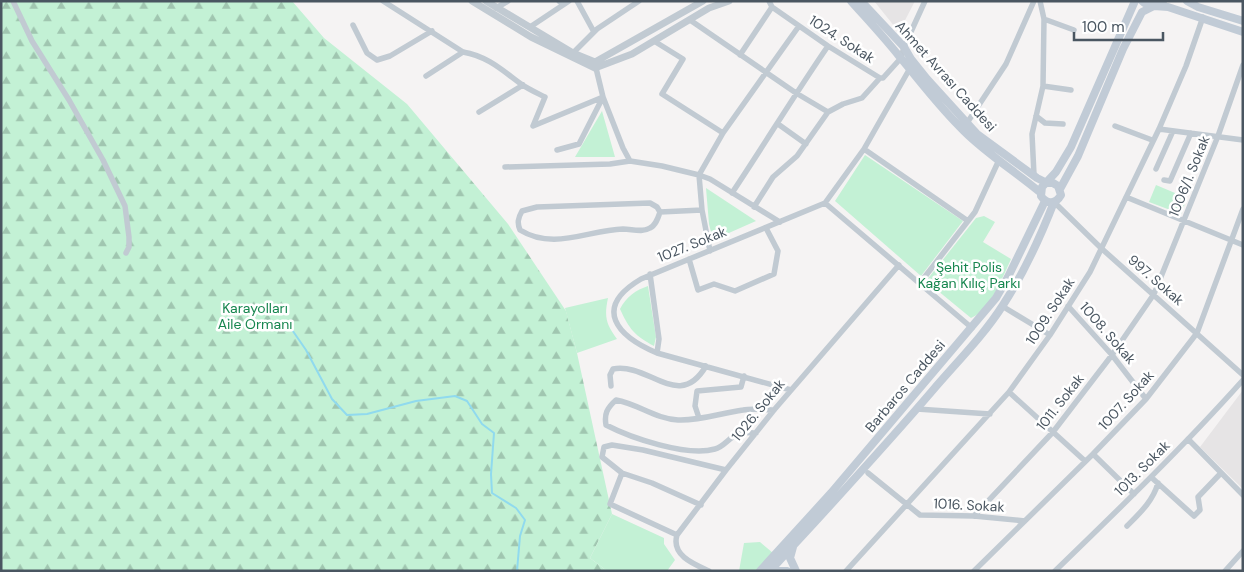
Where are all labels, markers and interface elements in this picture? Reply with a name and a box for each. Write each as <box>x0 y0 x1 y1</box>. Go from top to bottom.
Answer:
scale bar <box>1074 10 1163 42</box>
street label: 1024. Sokak <box>806 11 878 67</box>
street label: Ahmet Avrası Caddesi <box>891 17 1001 135</box>
text: 100 m <box>1082 17 1125 37</box>
street label: 1006/1. Sokak <box>1165 133 1213 219</box>
street label: 1027. Sokak <box>655 222 729 266</box>
street label: 997. Sokak <box>1124 251 1188 309</box>
park label: Şehit Polis Kağan Kılıç Parkı <box>918 258 1020 292</box>
street label: 1009. Sokak <box>1022 274 1078 348</box>
street label: 1008. Sokak <box>1076 298 1140 368</box>
park label: Karayolları Aile Ormanı <box>218 299 292 333</box>
street label: Barbaros Caddesi <box>861 336 949 436</box>
street label: 1007. Sokak <box>1094 366 1158 434</box>
street label: 1011. Sokak <box>1032 370 1088 434</box>
street label: 1026. Sokak <box>727 375 789 445</box>
street label: 1013. Sokak <box>1110 436 1174 500</box>
street label: 1016. Sokak <box>933 494 1005 516</box>

